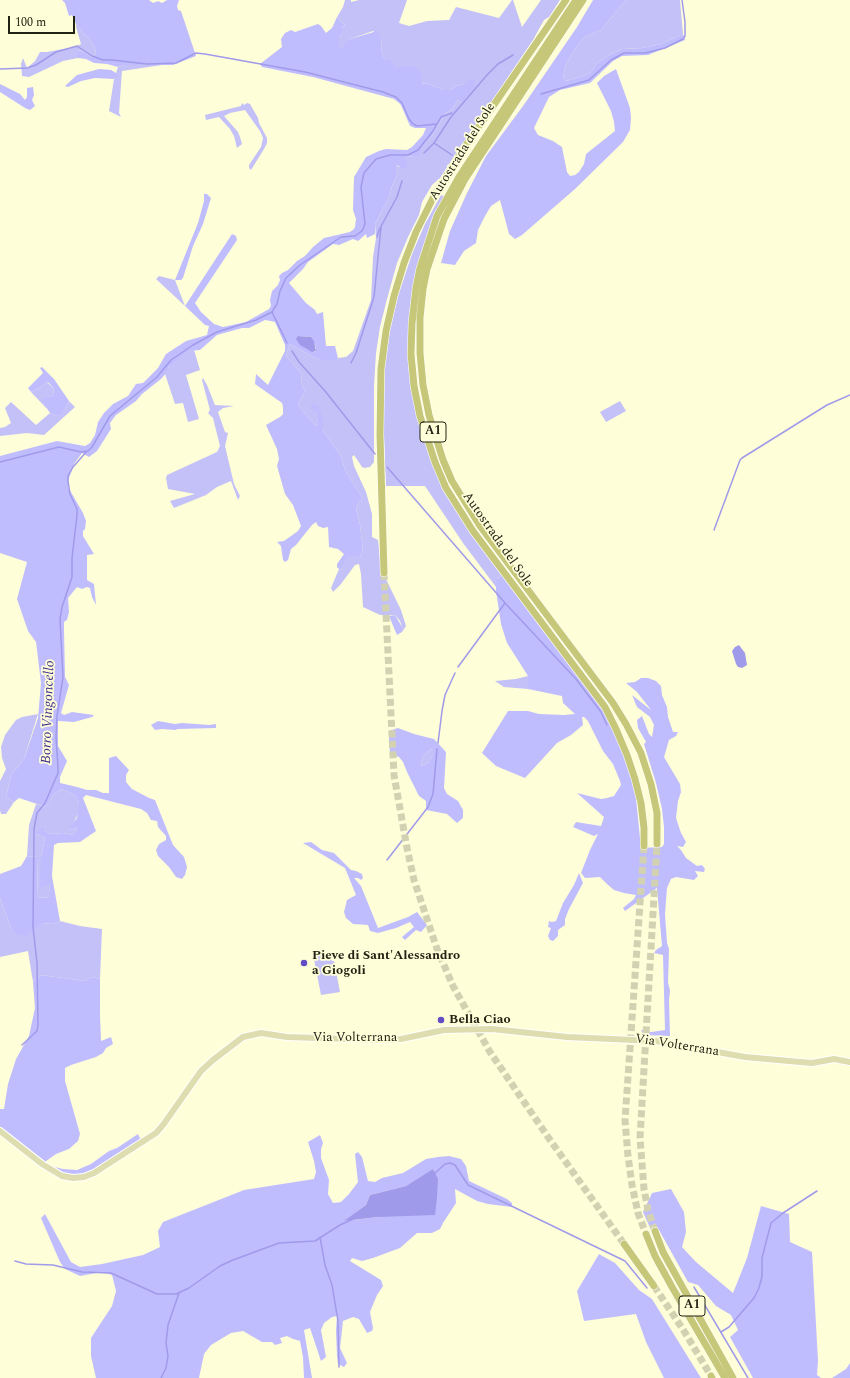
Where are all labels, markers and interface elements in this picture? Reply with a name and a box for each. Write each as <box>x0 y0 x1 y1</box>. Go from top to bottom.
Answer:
scale bar <box>10 8 77 34</box>
text: 100 m <box>15 13 46 32</box>
street label: Autostrada del Sole <box>427 100 499 204</box>
road number: A1 <box>420 422 446 442</box>
street label: Autostrada del Sole <box>458 490 536 590</box>
water label: Borro Vingoncello <box>39 660 59 764</box>
place label: Pieve di Sant'Alessandro a Giogoli <box>312 948 460 979</box>
marker: Pieve di Sant'Alessandro a Giogoli <box>299 958 309 968</box>
place label: Bella Ciao <box>449 1012 511 1028</box>
marker: Bella Ciao <box>436 1015 446 1025</box>
street label: Via Volterrana <box>313 1030 397 1046</box>
street label: Via Volterrana <box>634 1032 720 1060</box>
road number: A1 <box>679 1296 705 1316</box>

